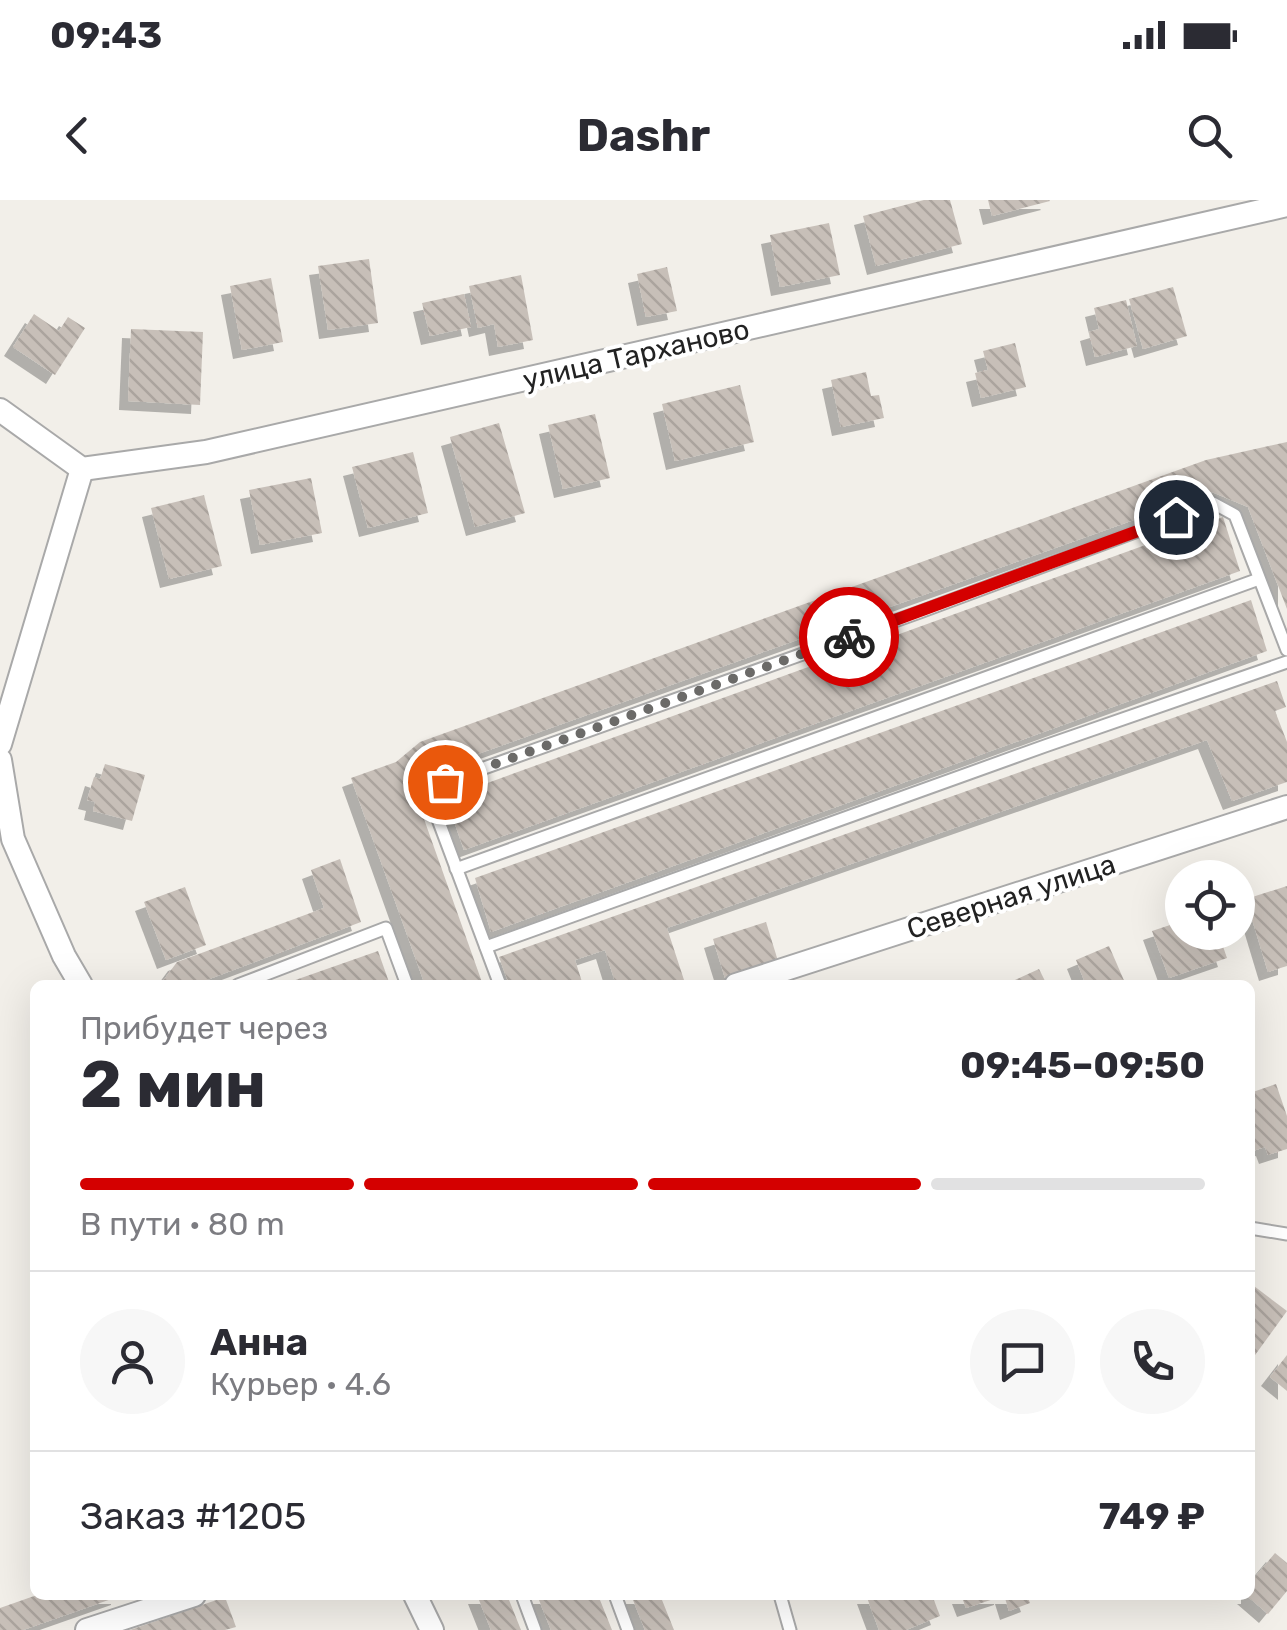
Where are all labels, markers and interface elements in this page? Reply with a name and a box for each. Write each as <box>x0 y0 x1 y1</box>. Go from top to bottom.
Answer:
text: 09:43 <box>50 12 162 58</box>
icon: back <box>50 108 105 163</box>
icon: search <box>1182 108 1237 163</box>
text: Dashr <box>577 109 710 162</box>
street label: улица Тарханово <box>520 312 752 397</box>
pin <box>1134 475 1219 560</box>
icon: home <box>1149 490 1204 545</box>
courier <box>799 587 899 687</box>
icon: bike <box>822 610 877 665</box>
pin <box>403 740 488 825</box>
icon: bag <box>418 755 473 810</box>
street label: Северная улица <box>903 847 1120 946</box>
map controls <box>1165 860 1255 950</box>
button: locate <box>1165 860 1255 950</box>
text: Прибудет через <box>80 1009 328 1047</box>
text: 09:45–09:50 <box>960 1042 1205 1088</box>
text: 2 мин <box>80 1046 266 1123</box>
text: В пути · 80 m <box>80 1205 285 1243</box>
button: person <box>80 1309 185 1414</box>
button: chat <box>970 1309 1075 1414</box>
button: phone <box>1100 1309 1205 1414</box>
text: Анна <box>210 1319 308 1365</box>
text: Курьер · 4.6 <box>210 1365 391 1403</box>
text: Заказ #1205 <box>80 1493 306 1539</box>
text: 749 ₽ <box>1099 1493 1205 1539</box>

